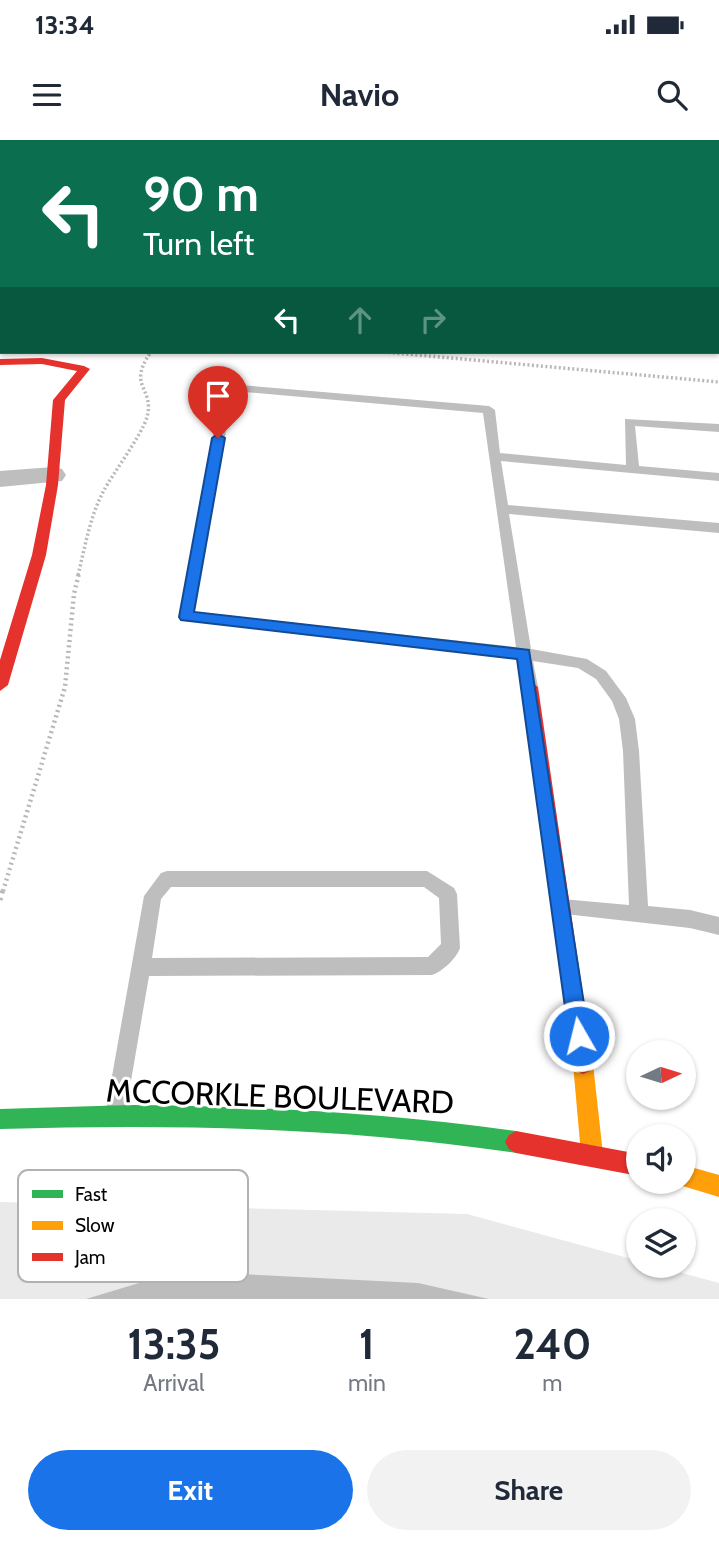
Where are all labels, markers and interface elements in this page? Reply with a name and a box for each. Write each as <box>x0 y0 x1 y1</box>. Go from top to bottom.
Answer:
text: 13:34 <box>35 9 95 41</box>
text: Navio <box>320 75 399 114</box>
icon: menu <box>28 76 66 114</box>
icon: search <box>653 76 691 114</box>
text: 90 m <box>143 164 259 223</box>
icon: left <box>28 168 119 259</box>
text: Turn left <box>143 224 254 263</box>
icon: left <box>268 301 306 339</box>
icon: ahead <box>341 301 379 339</box>
icon: right <box>414 301 452 339</box>
pin <box>188 366 248 438</box>
icon: arrive <box>199 377 237 415</box>
position arrow <box>542 999 616 1073</box>
north arrow <box>626 1040 696 1110</box>
map controls <box>626 1040 696 1278</box>
street label: MCCORKLE BOULEVARD <box>105 1070 455 1122</box>
button: sound <box>626 1124 696 1194</box>
legend <box>18 1170 248 1282</box>
text: Fast <box>75 1183 108 1206</box>
button: layers <box>626 1208 696 1278</box>
text: Slow <box>75 1214 115 1237</box>
text: Jam <box>74 1246 105 1269</box>
text: 13:35 <box>128 1318 220 1370</box>
text: 1 <box>359 1318 375 1370</box>
text: 240 <box>513 1318 591 1370</box>
text: Arrival <box>143 1369 205 1397</box>
text: min <box>348 1369 386 1397</box>
text: m <box>542 1369 562 1397</box>
button: Exit <box>28 1450 353 1530</box>
button: Share <box>367 1450 691 1530</box>

